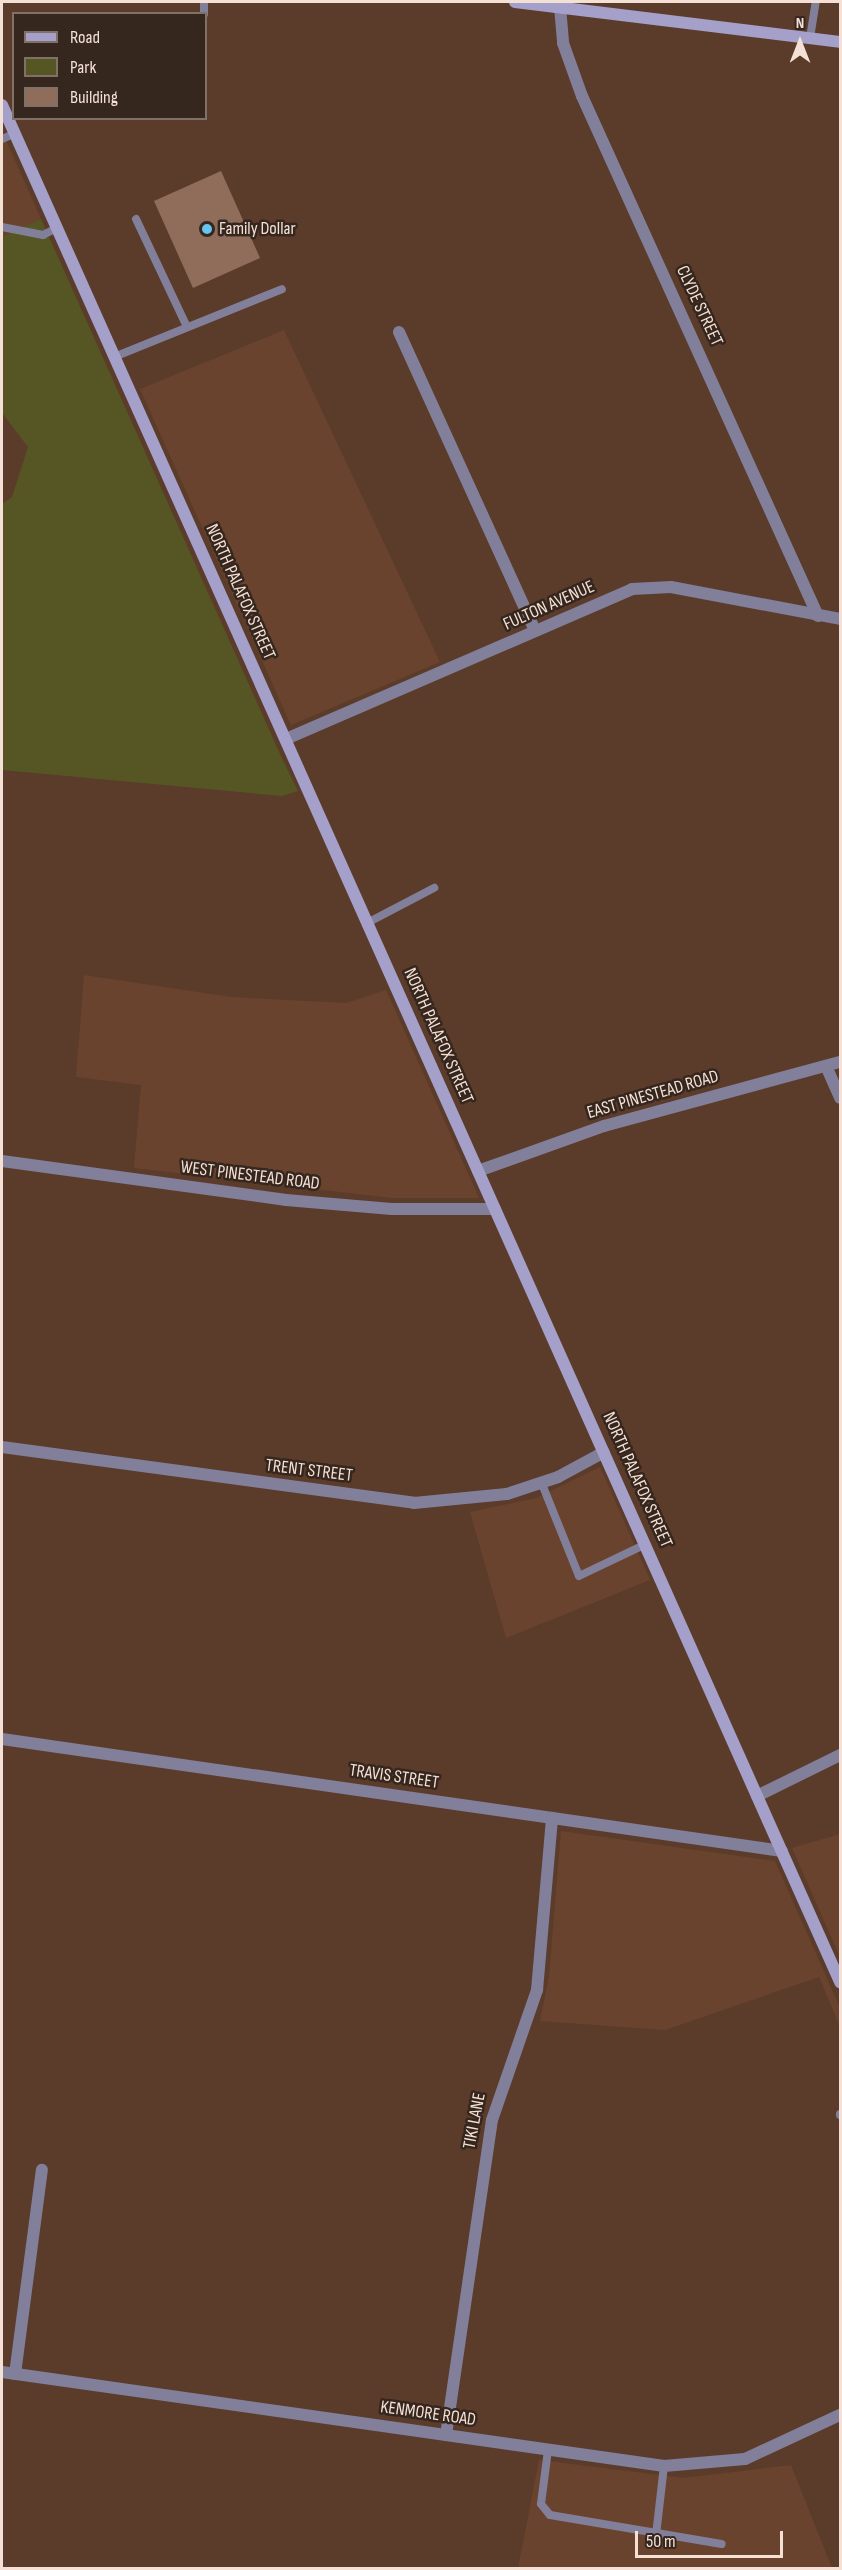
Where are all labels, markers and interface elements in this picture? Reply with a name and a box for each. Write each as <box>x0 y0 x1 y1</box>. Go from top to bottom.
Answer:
legend <box>12 12 207 120</box>
north arrow <box>770 12 830 72</box>
text: N <box>796 14 804 33</box>
text: Road <box>70 27 100 48</box>
text: Park <box>70 57 96 78</box>
text: Building <box>70 87 118 108</box>
place label: Family Dollar <box>219 218 296 240</box>
marker: Family Dollar <box>200 222 214 236</box>
street label: CLYDE STREET <box>671 262 727 350</box>
street label: NORTH PALAFOX STREET <box>200 521 280 663</box>
street label: FULTON AVENUE <box>500 576 598 636</box>
street label: NORTH PALAFOX STREET <box>398 965 478 1107</box>
street label: EAST PINESTEAD ROAD <box>585 1066 721 1124</box>
street label: WEST PINESTEAD ROAD <box>179 1157 321 1195</box>
street label: NORTH PALAFOX STREET <box>597 1409 677 1551</box>
street label: TRENT STREET <box>264 1455 354 1487</box>
street label: TRAVIS STREET <box>348 1760 440 1794</box>
street label: TIKI LANE <box>459 2091 491 2151</box>
street label: KENMORE ROAD <box>379 2397 477 2431</box>
scale bar <box>638 2519 786 2557</box>
text: 50 m <box>646 2531 676 2552</box>

